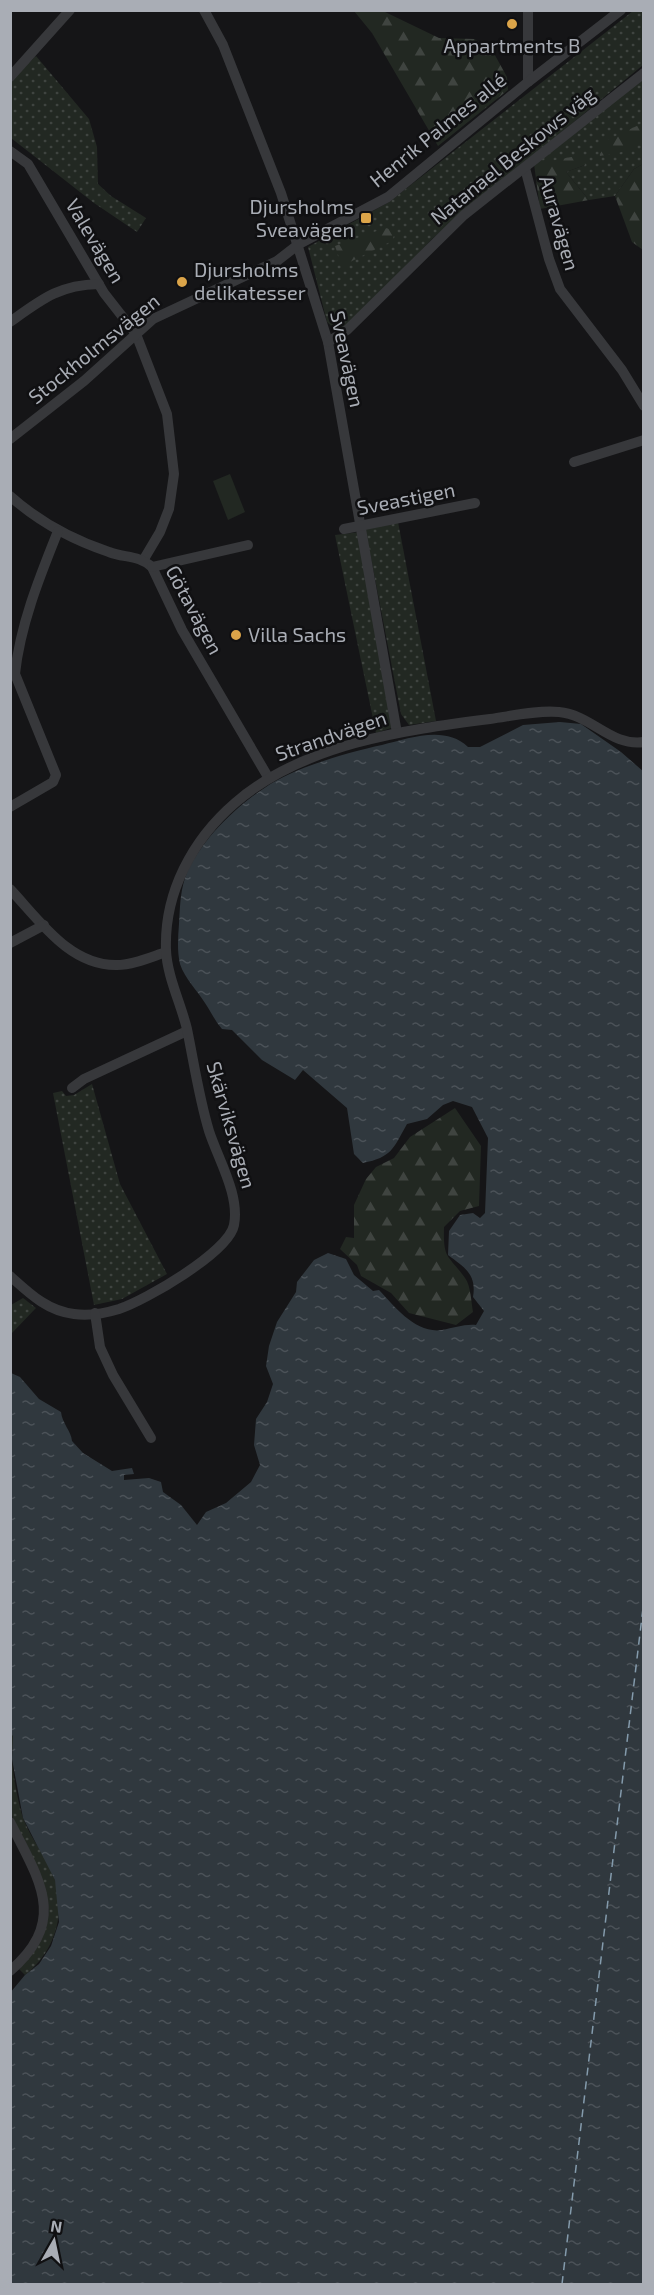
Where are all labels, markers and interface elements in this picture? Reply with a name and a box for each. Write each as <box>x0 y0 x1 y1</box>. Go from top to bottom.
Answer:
marker: Appartments B <box>505 17 519 31</box>
place label: Appartments B <box>444 33 580 57</box>
street label: Henrik Palmes allé <box>364 67 510 191</box>
street label: Natanael Beskows väg <box>425 81 599 229</box>
street label: Auravägen <box>535 172 585 273</box>
street label: Valevägen <box>61 194 130 287</box>
place label: Djursholms Sveavägen <box>250 194 354 241</box>
marker: Djursholms Sveavägen <box>359 211 373 225</box>
place label: Djursholms delikatesser <box>194 257 306 304</box>
marker: Djursholms delikatesser <box>175 275 189 289</box>
street label: Stockholmsvägen <box>23 288 164 408</box>
street label: Sveavägen <box>326 308 370 409</box>
street label: Sveastigen <box>355 477 457 519</box>
street label: Götavägen <box>161 561 228 658</box>
place label: Villa Sachs <box>248 622 346 646</box>
marker: Villa Sachs <box>229 628 243 642</box>
street label: Strandvägen <box>272 705 389 765</box>
street label: Skärviksvägen <box>202 1058 262 1191</box>
north arrow <box>24 2211 84 2271</box>
text: N <box>49 2215 64 2236</box>

